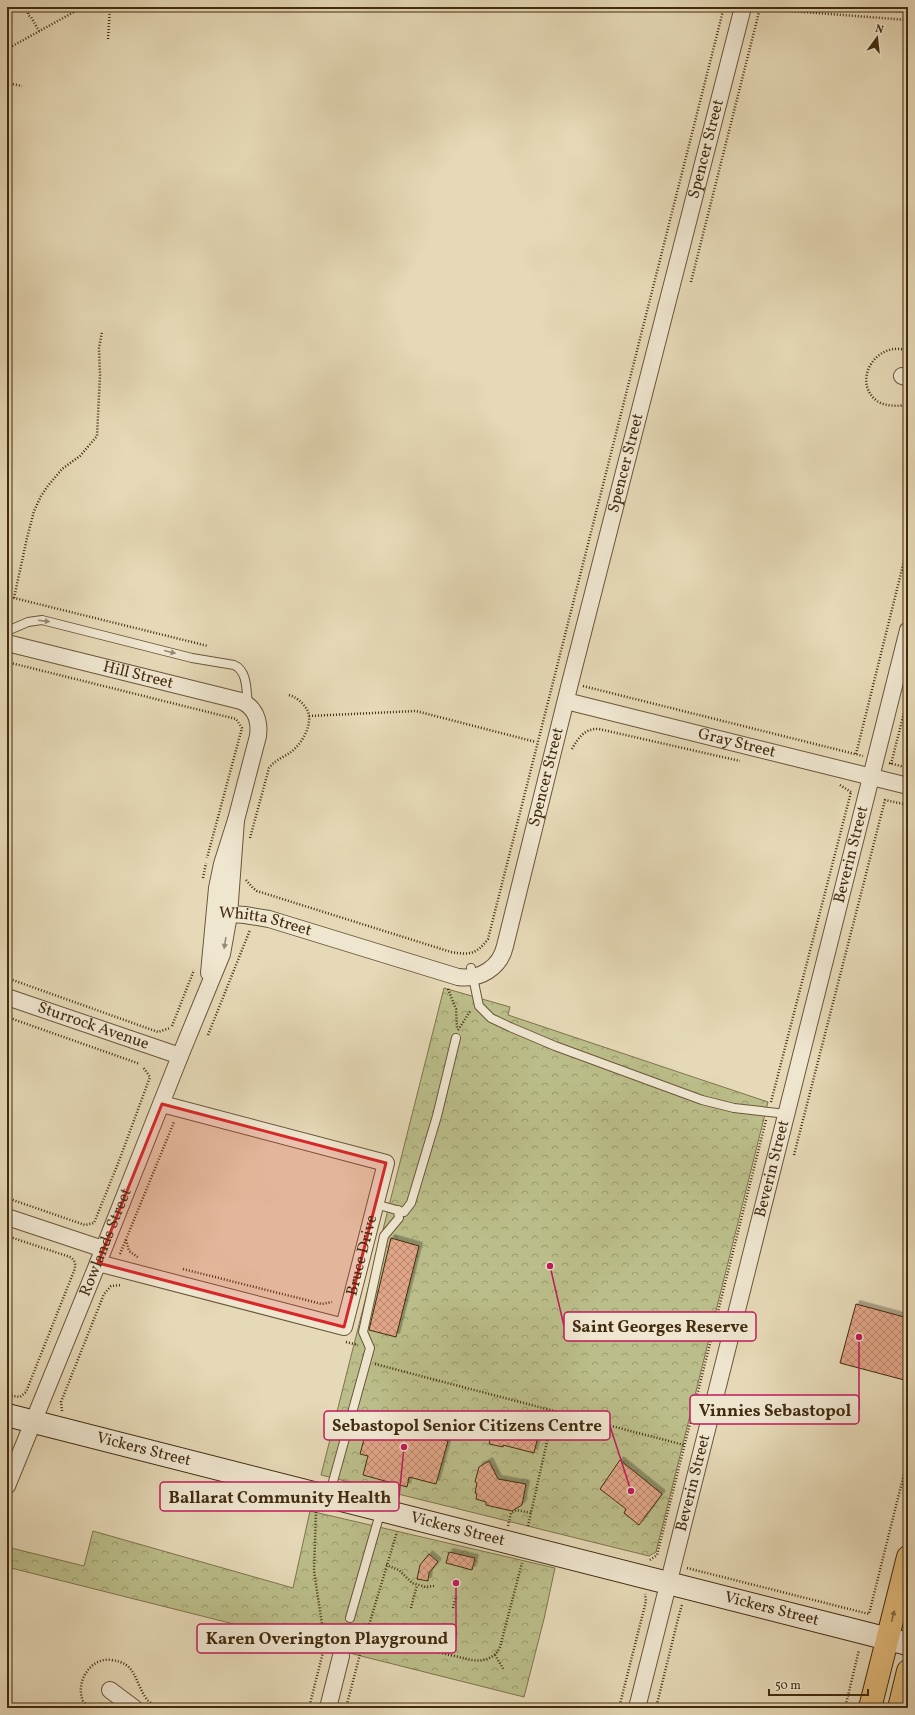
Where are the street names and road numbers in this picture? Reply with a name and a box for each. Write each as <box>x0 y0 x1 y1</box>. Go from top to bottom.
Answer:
street label: Spencer Street <box>683 97 730 201</box>
street label: Spencer Street <box>603 411 650 515</box>
street label: Hill Street <box>101 656 176 695</box>
street label: Gray Street <box>696 723 778 764</box>
street label: Spencer Street <box>524 725 570 829</box>
street label: Beverin Street <box>829 803 874 906</box>
street label: Whitta Street <box>218 902 315 942</box>
street label: Sturrock Avenue <box>34 997 152 1056</box>
street label: Beverin Street <box>750 1117 795 1220</box>
street label: Rowlands Street <box>74 1185 138 1300</box>
street label: Bruce Drive <box>341 1213 383 1298</box>
street label: Vickers Street <box>94 1427 194 1472</box>
street label: Beverin Street <box>671 1432 716 1534</box>
street label: Vickers Street <box>408 1507 508 1552</box>
street label: Vickers Street <box>722 1587 822 1632</box>

